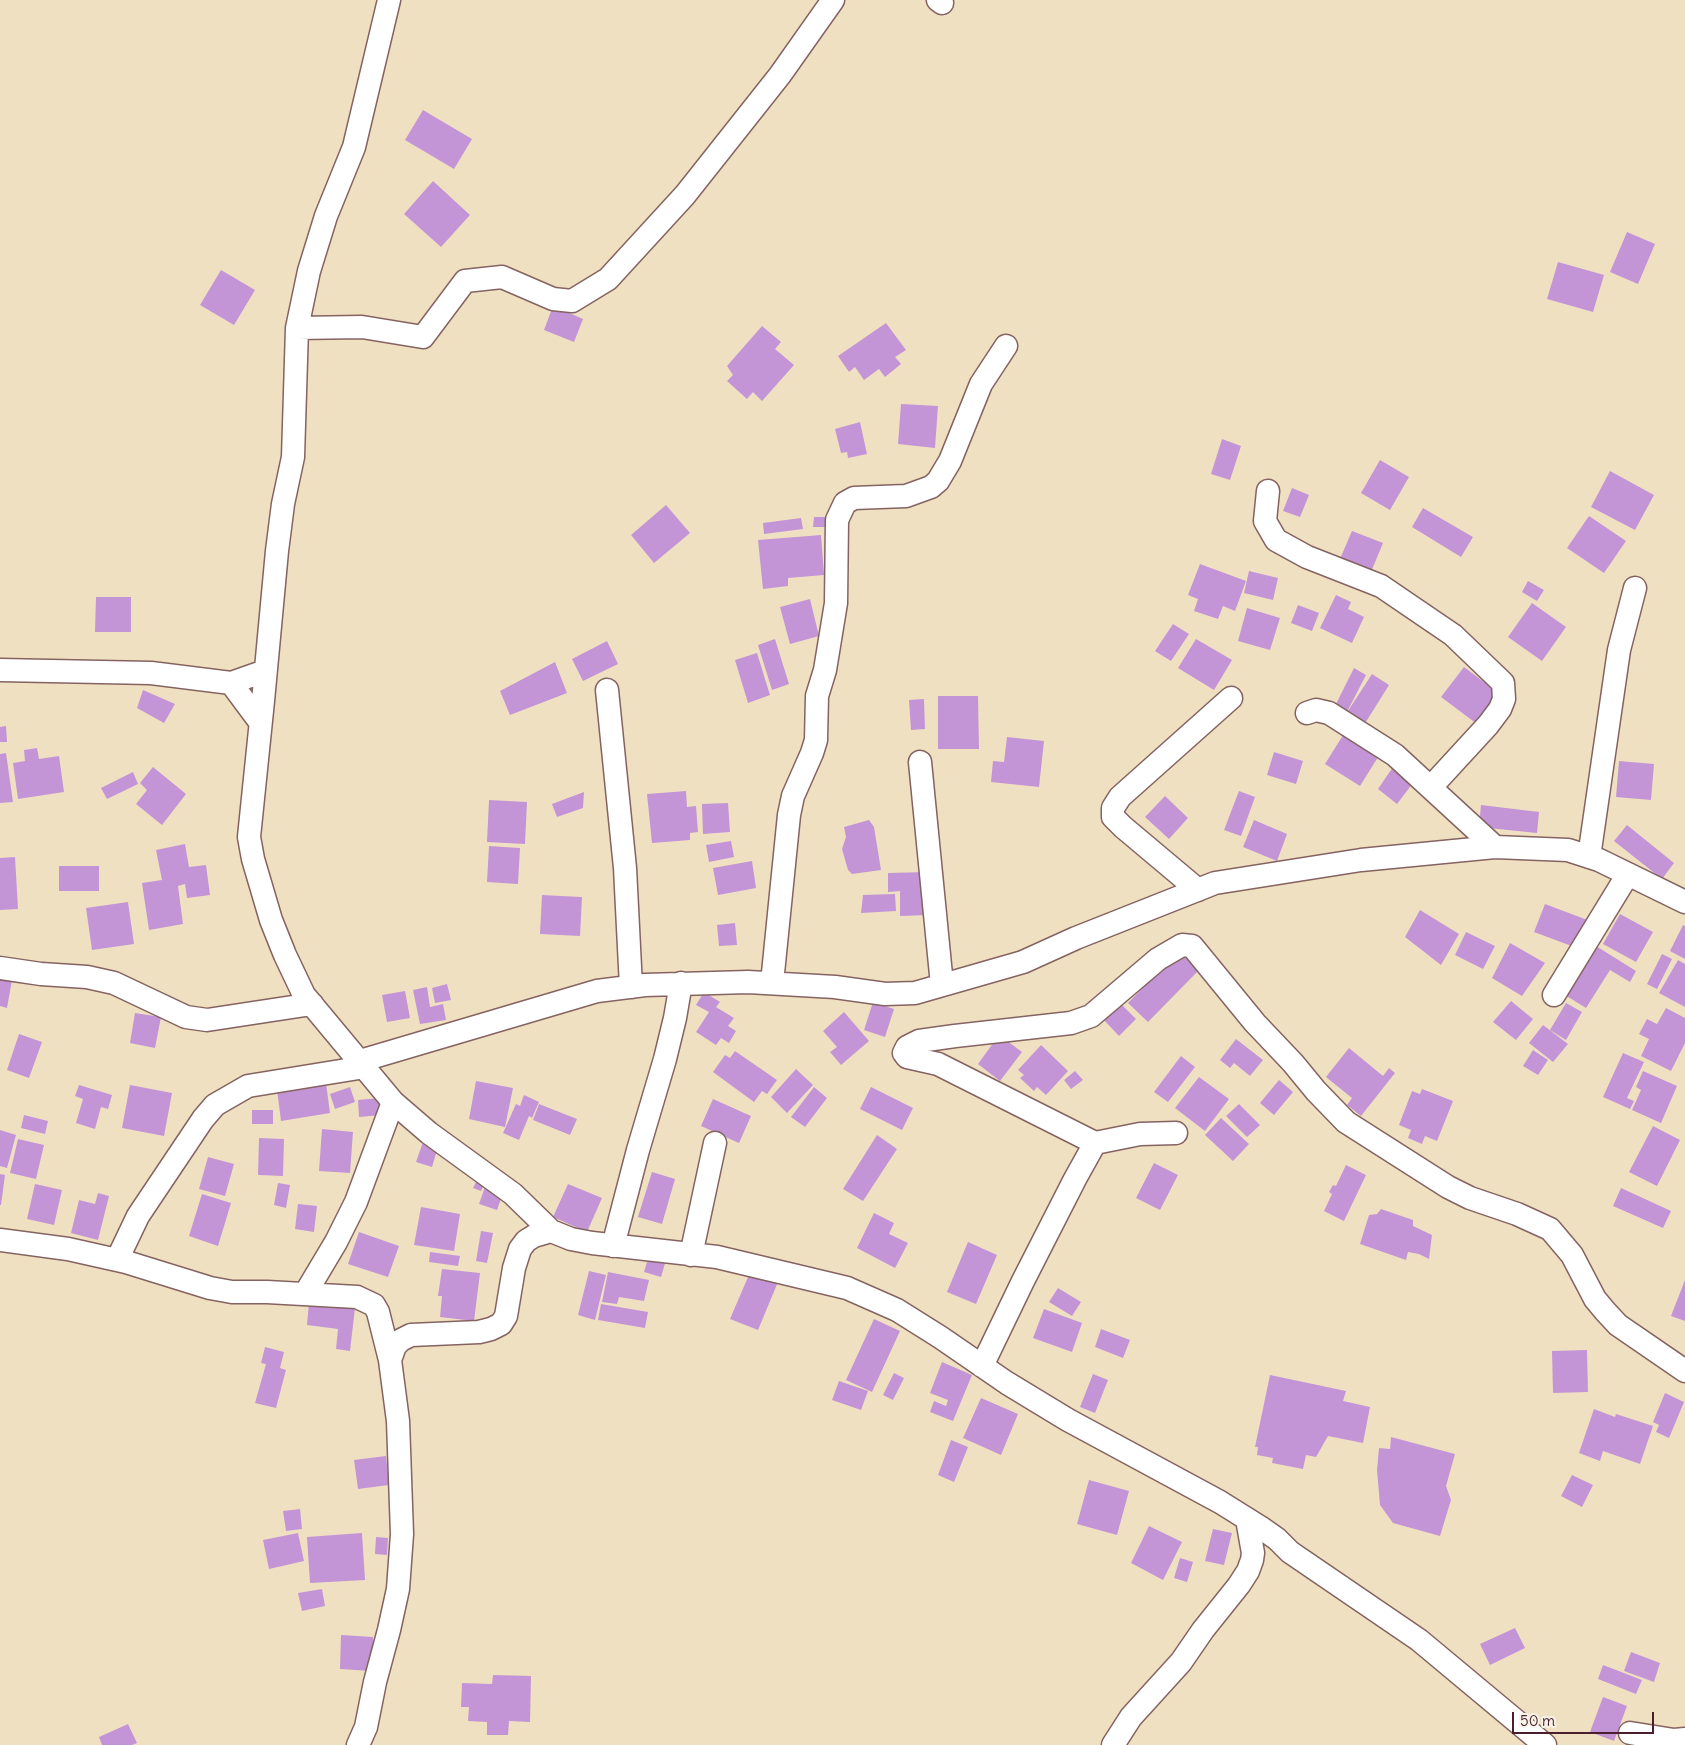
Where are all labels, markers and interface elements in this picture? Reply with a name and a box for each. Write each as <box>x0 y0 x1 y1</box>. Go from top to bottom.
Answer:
scale bar <box>1515 1702 1658 1734</box>
text: 50 m <box>1520 1711 1555 1730</box>

